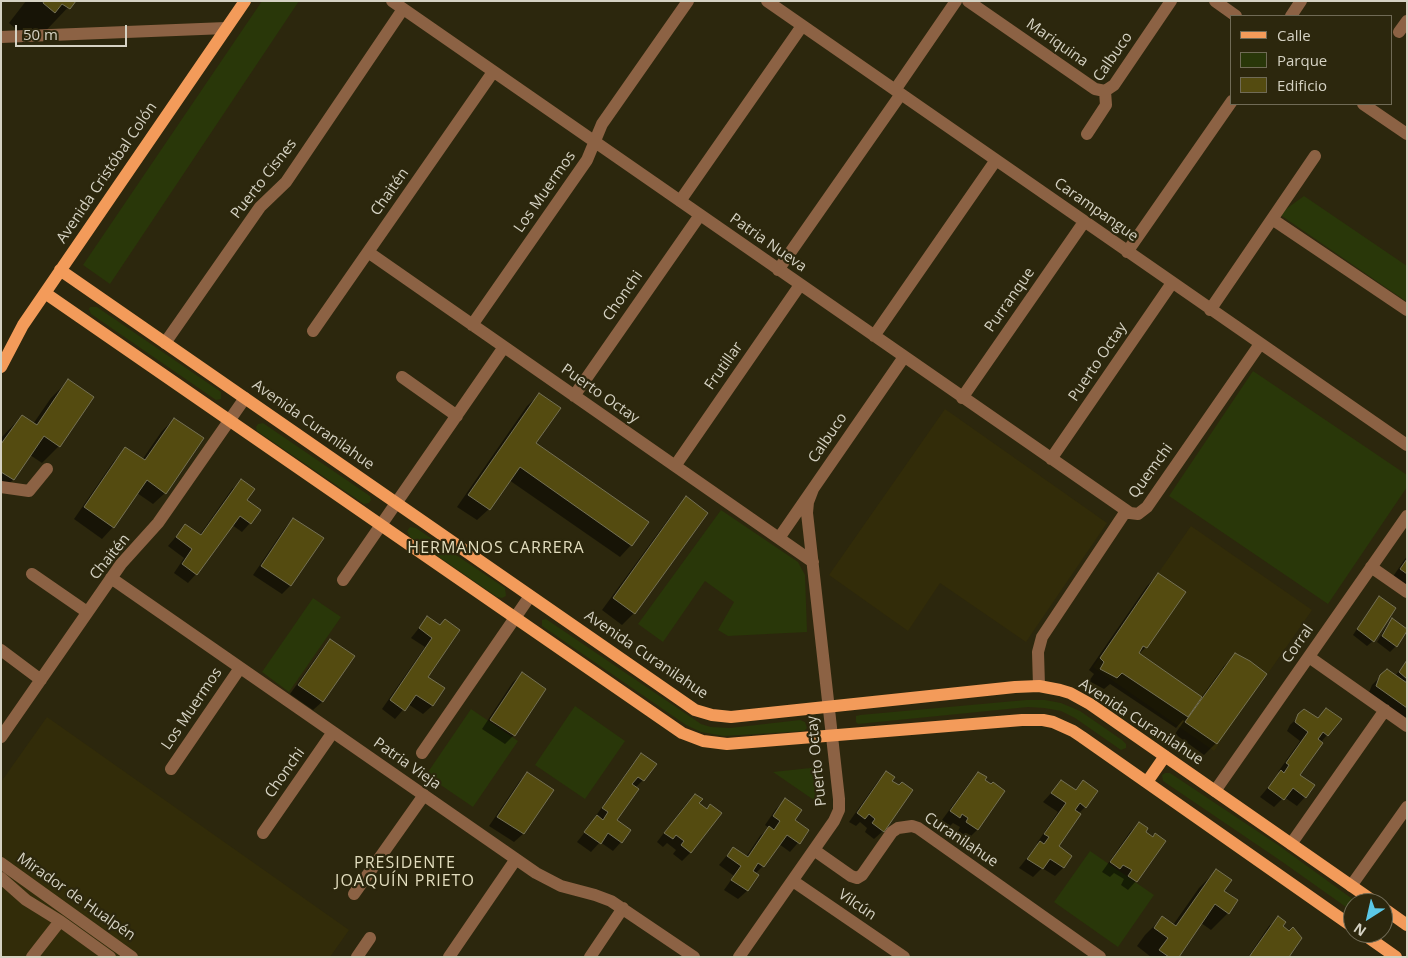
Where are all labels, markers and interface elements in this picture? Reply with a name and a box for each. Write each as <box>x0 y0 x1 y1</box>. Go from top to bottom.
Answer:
scale bar <box>18 15 130 47</box>
street label: Mariquina <box>1023 15 1091 71</box>
legend <box>1230 15 1393 105</box>
text: 50 m <box>23 24 58 44</box>
text: Calle <box>1277 25 1311 45</box>
street label: Calbuco <box>1090 29 1136 85</box>
text: Parque <box>1277 50 1327 70</box>
text: Edificio <box>1277 75 1327 95</box>
street label: Avenida Cristóbal Colón <box>53 99 161 247</box>
street label: Puerto Cisnes <box>227 136 301 222</box>
street label: Los Muermos <box>510 148 580 236</box>
street label: Chaitén <box>367 165 413 219</box>
street label: Carampangue <box>1050 174 1142 246</box>
street label: Patria Nueva <box>726 210 810 276</box>
street label: Purranque <box>981 264 1039 336</box>
street label: Chonchi <box>599 267 647 325</box>
street label: Puerto Octay <box>1065 319 1131 405</box>
street label: Frutillar <box>701 339 747 393</box>
street label: Puerto Octay <box>558 361 642 427</box>
street label: Avenida Curanilahue <box>249 376 377 474</box>
street label: Calbuco <box>805 410 851 466</box>
street label: Quemchi <box>1125 440 1177 502</box>
street label: Chaitén <box>86 530 134 584</box>
district label: HERMANOS CARRERA <box>405 538 587 558</box>
street label: Avenida Curanilahue <box>581 607 711 703</box>
street label: Corral <box>1278 621 1318 667</box>
street label: Los Muermos <box>158 665 226 753</box>
street label: Avenida Curanilahue <box>1075 675 1207 769</box>
street label: Puerto Octay <box>803 715 831 807</box>
street label: Patria Vieja <box>370 734 444 794</box>
street label: Chonchi <box>261 744 309 802</box>
street label: Curanilahue <box>921 809 1001 871</box>
street label: Mirador de Hualpén <box>13 849 139 945</box>
district label: PRESIDENTE JOAQUÍN PRIETO <box>333 853 477 891</box>
street label: Vilcún <box>835 886 879 924</box>
north arrow <box>1343 893 1393 943</box>
text: N <box>1350 919 1370 941</box>

